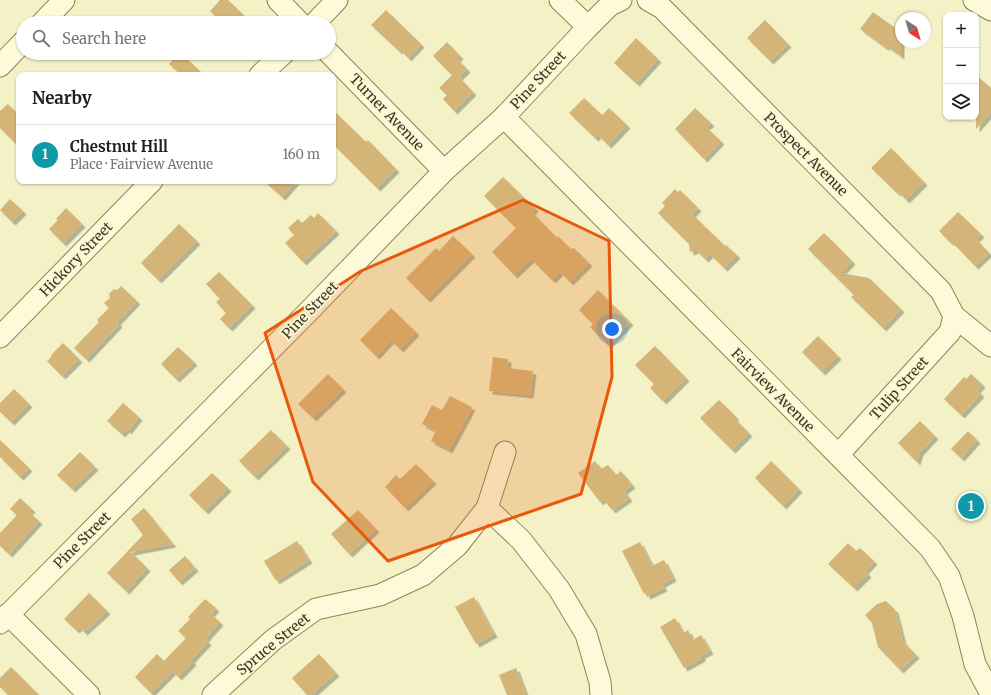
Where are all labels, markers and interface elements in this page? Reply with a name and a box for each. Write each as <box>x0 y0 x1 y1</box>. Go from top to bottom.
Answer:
north arrow <box>895 12 931 48</box>
map controls <box>943 12 979 120</box>
button: + <box>943 12 979 48</box>
search box <box>16 16 336 60</box>
icon: search <box>30 27 52 49</box>
text: Search here <box>62 29 146 48</box>
street label: Pine Street <box>506 47 570 113</box>
button: − <box>943 48 979 84</box>
street label: Turner Avenue <box>346 70 428 154</box>
button: layers <box>943 84 979 120</box>
text: Nearby <box>32 87 92 109</box>
street label: Prospect Avenue <box>760 108 852 200</box>
text: Chestnut Hill <box>70 137 168 156</box>
text: 1 <box>42 146 48 163</box>
text: 160 m <box>282 146 320 163</box>
text: Place · Fairview Avenue <box>70 156 213 173</box>
street label: Hickory Street <box>36 217 117 300</box>
street label: Pine Street <box>278 277 342 343</box>
your location <box>602 319 622 339</box>
street label: Fairview Avenue <box>727 344 819 436</box>
street label: Tulip Street <box>866 352 933 423</box>
pin: 1 <box>958 491 984 521</box>
street label: Pine Street <box>50 507 115 572</box>
street label: Spruce Street <box>233 609 314 679</box>

